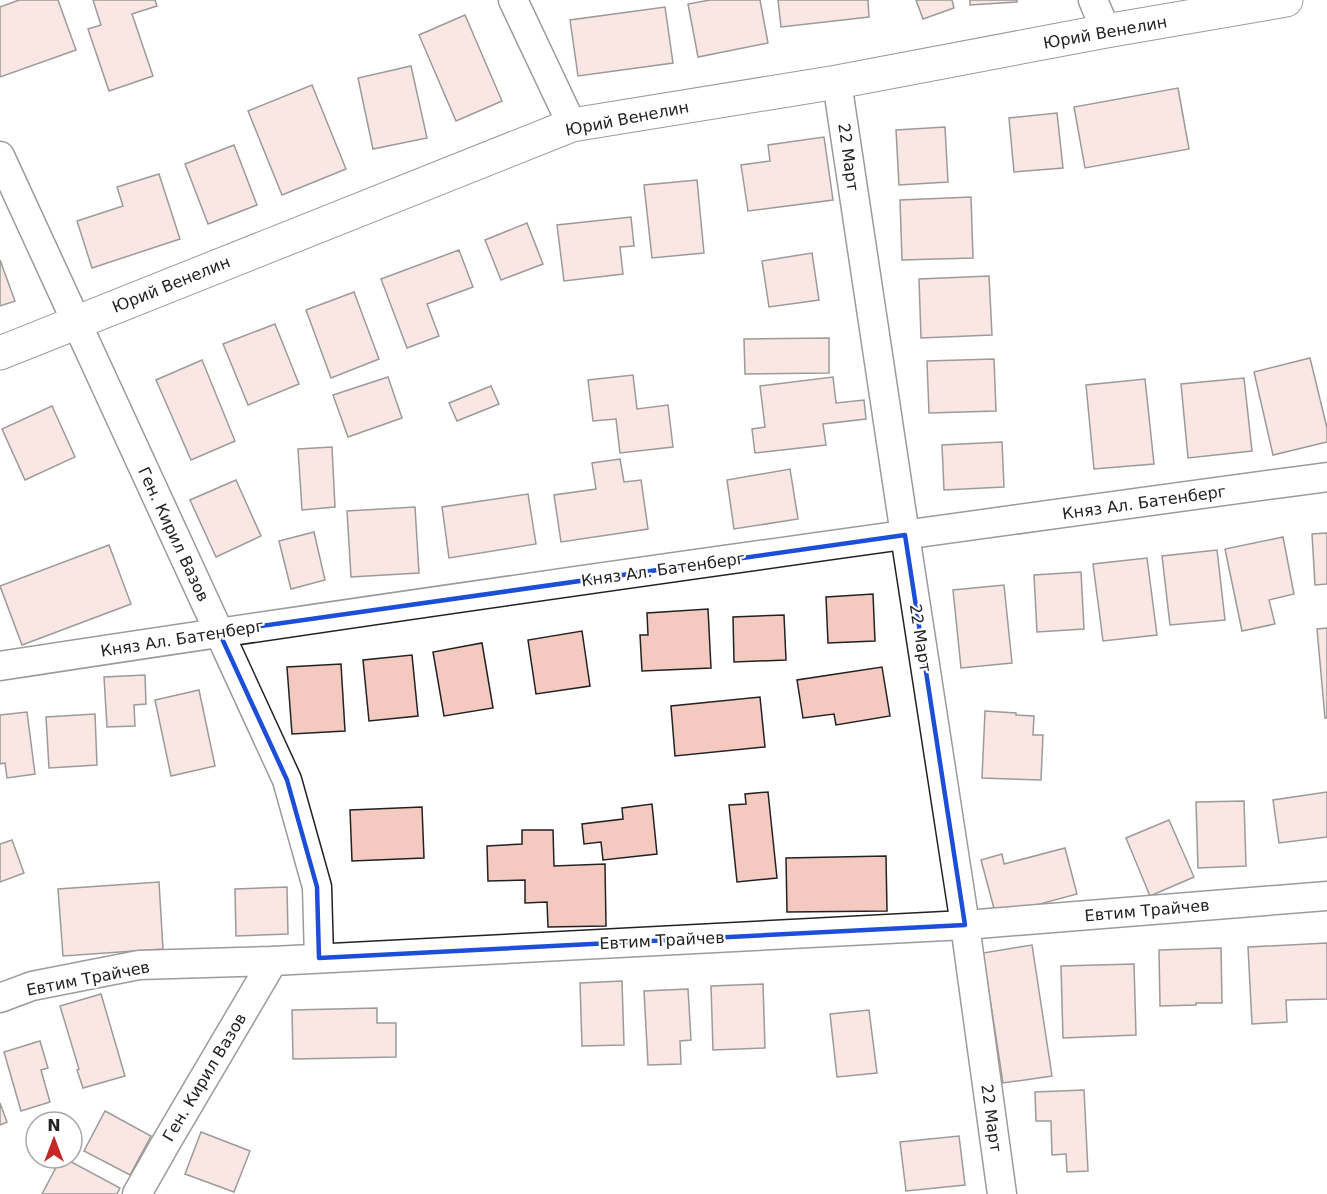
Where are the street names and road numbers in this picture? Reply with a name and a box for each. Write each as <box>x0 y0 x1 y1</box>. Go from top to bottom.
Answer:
street label: Юрий Венелин <box>1042 12 1169 53</box>
street label: Юрий Венелин <box>564 97 691 140</box>
street label: 22 Март <box>834 122 863 192</box>
street label: Юрий Венелин <box>109 252 233 317</box>
street label: Ген. Кирил Вазов <box>134 464 213 605</box>
street label: Княз Ал. Батенберг <box>1061 482 1227 523</box>
street label: Княз Ал. Батенберг <box>580 549 746 590</box>
street label: 22 Март <box>906 603 935 673</box>
street label: Княз Ал. Батенберг <box>99 616 265 661</box>
street label: Евтим Трайчев <box>1084 896 1210 925</box>
street label: Евтим Трайчев <box>599 928 725 953</box>
street label: Евтим Трайчев <box>25 957 151 1000</box>
street label: Ген. Кирил Вазов <box>159 1010 250 1145</box>
street label: 22 Март <box>977 1083 1006 1153</box>

